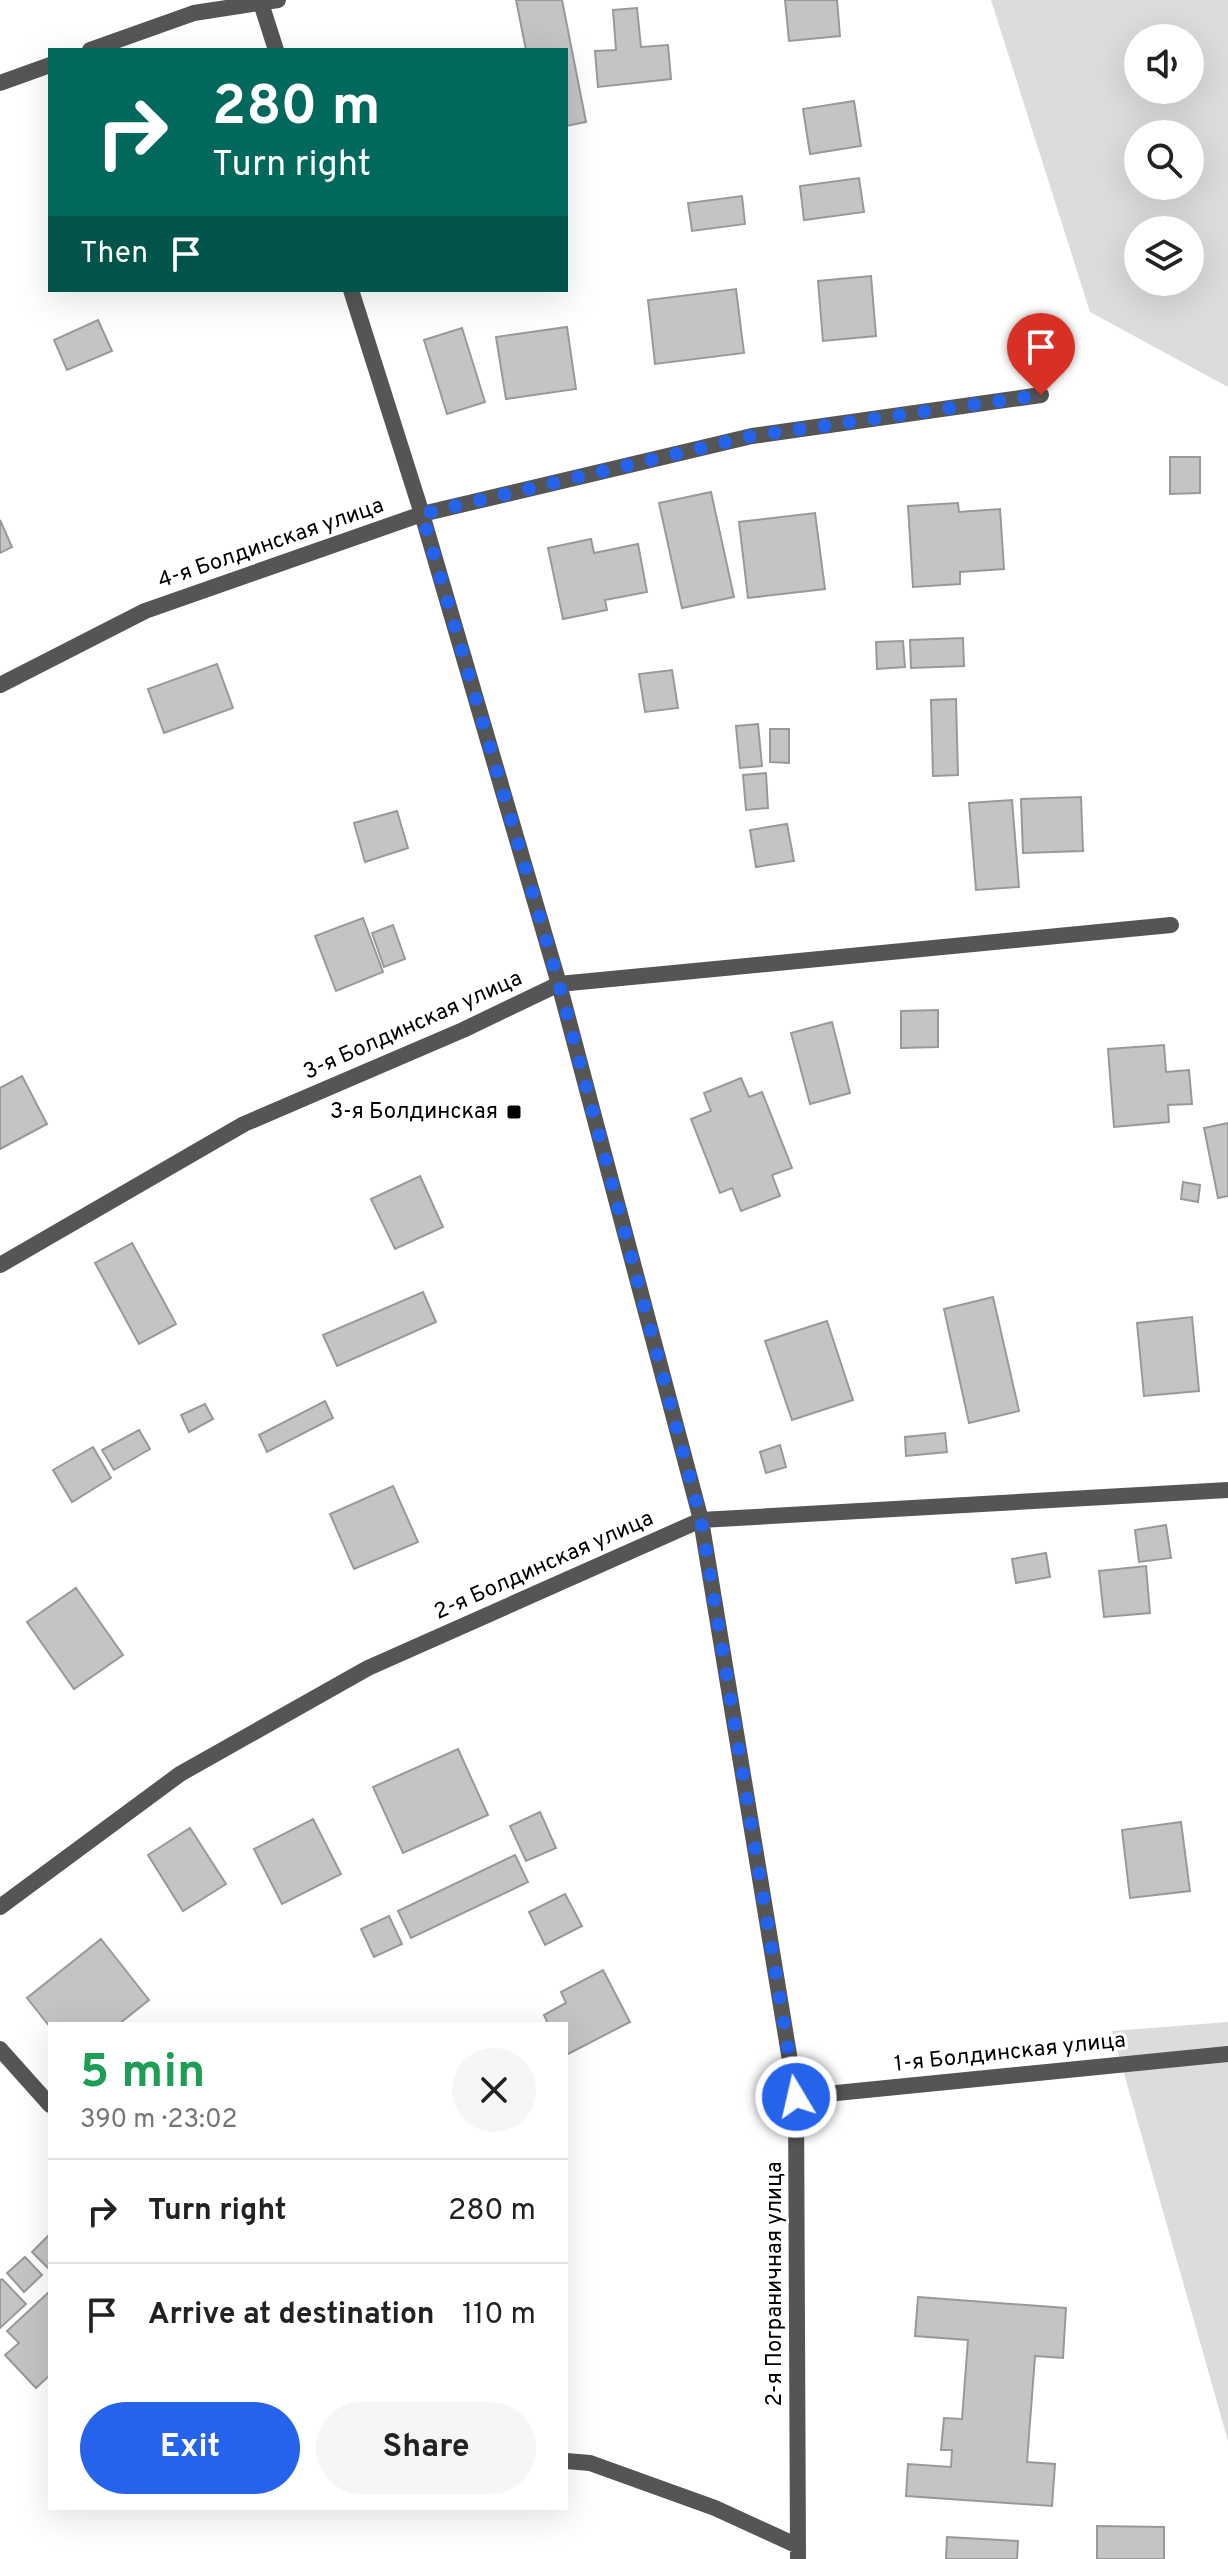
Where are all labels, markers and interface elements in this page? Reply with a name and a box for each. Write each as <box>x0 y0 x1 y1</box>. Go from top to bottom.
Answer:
map controls <box>1124 24 1204 296</box>
button: sound <box>1124 24 1204 104</box>
text: 280 m <box>212 74 380 144</box>
icon: right <box>80 80 184 184</box>
button: search <box>1124 120 1204 200</box>
text: Turn right <box>212 143 371 189</box>
button: layers <box>1124 216 1204 296</box>
icon: arrive <box>164 232 208 276</box>
text: Then <box>80 236 148 273</box>
pin <box>1007 313 1075 395</box>
icon: arrive <box>1019 325 1063 369</box>
street label: 4-я Болдинская улица <box>155 493 387 595</box>
street label: 3-я Болдинская улица <box>299 966 527 1086</box>
place label: 3-я Болдинская <box>330 1099 498 1126</box>
marker: 3-я Болдинская <box>505 1103 523 1121</box>
street label: 2-я Болдинская улица <box>430 1505 658 1627</box>
street label: 1-я Болдинская улица <box>893 2027 1127 2079</box>
text: 5 min <box>80 2044 205 2104</box>
button: close <box>452 2048 536 2132</box>
position arrow <box>754 2055 838 2139</box>
text: 390 m · 23:02 <box>80 2104 238 2137</box>
street label: 2-я Пограничная улица <box>762 2161 789 2407</box>
icon: right <box>80 2189 124 2233</box>
text: Turn right <box>148 2193 286 2230</box>
text: 280 m <box>448 2193 536 2230</box>
icon: arrive <box>80 2293 124 2337</box>
text: Arrive at destination <box>148 2297 434 2334</box>
text: 110 m <box>462 2297 536 2334</box>
button: Exit <box>80 2402 300 2494</box>
button: Share <box>316 2402 536 2494</box>

